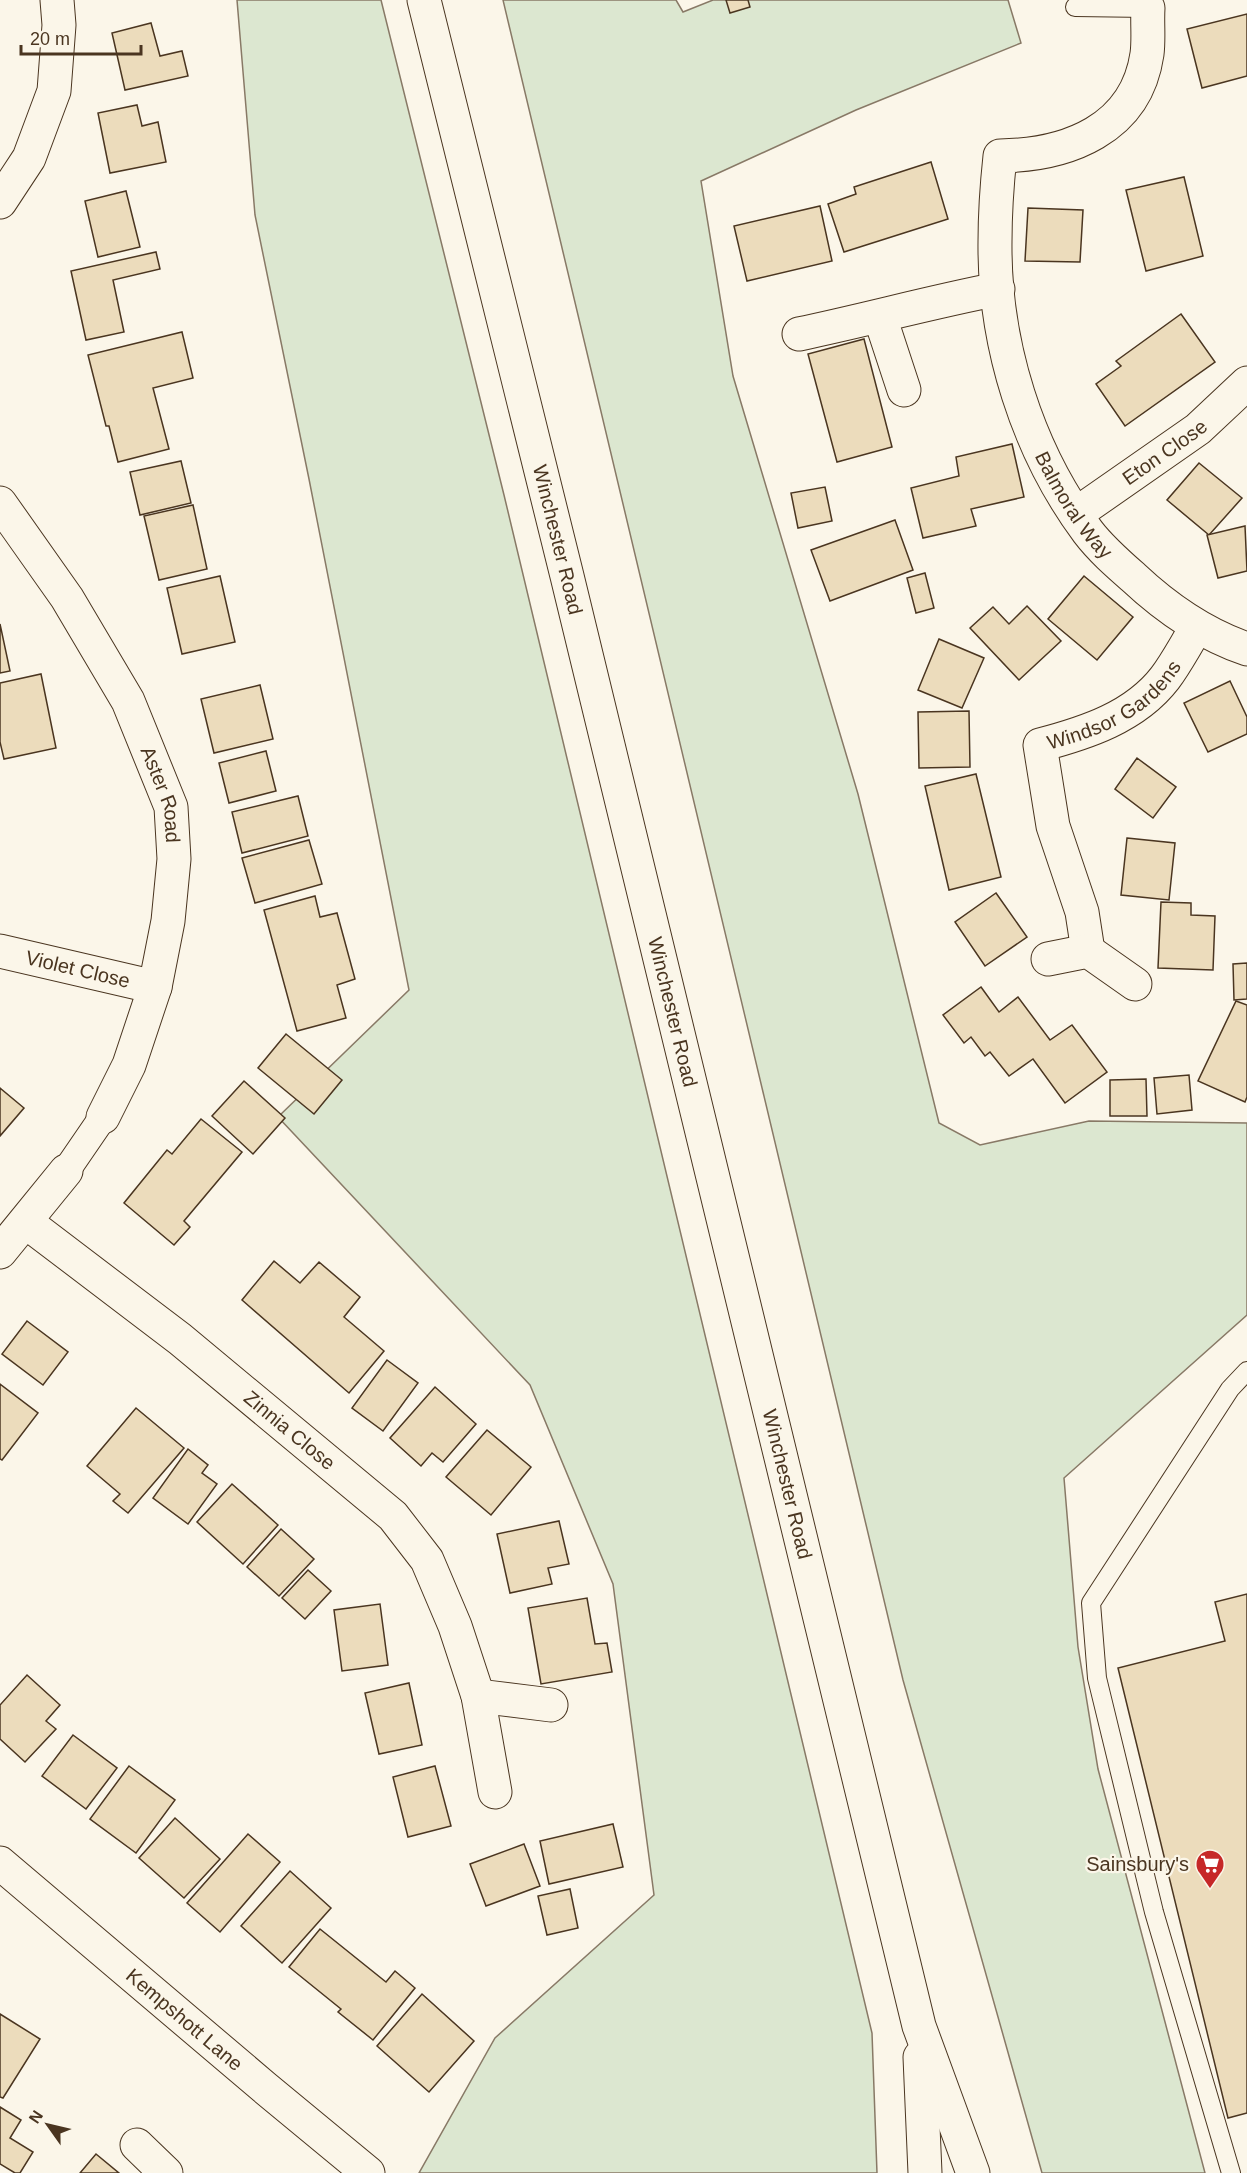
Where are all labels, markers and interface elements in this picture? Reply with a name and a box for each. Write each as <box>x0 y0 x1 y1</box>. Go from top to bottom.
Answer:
scale bar <box>21 18 141 56</box>
text: 20 m <box>30 29 70 49</box>
street label: Eton Close <box>1118 415 1212 489</box>
street label: Balmoral Way <box>1031 448 1117 563</box>
street label: Winchester Road <box>529 462 587 617</box>
street label: Windsor Gardens <box>1045 656 1185 754</box>
street label: Aster Road <box>137 743 184 843</box>
street label: Winchester Road <box>644 935 702 1089</box>
street label: Violet Close <box>24 946 132 992</box>
street label: Zinnia Close <box>240 1386 339 1474</box>
street label: Winchester Road <box>759 1407 816 1561</box>
supermarket icon: Sainsbury's <box>1194 1848 1226 1890</box>
place label: Sainsbury's <box>1086 1853 1189 1875</box>
street label: Kempshott Lane <box>122 1964 247 2075</box>
north arrow <box>18 2095 78 2155</box>
text: N <box>26 2107 46 2126</box>

